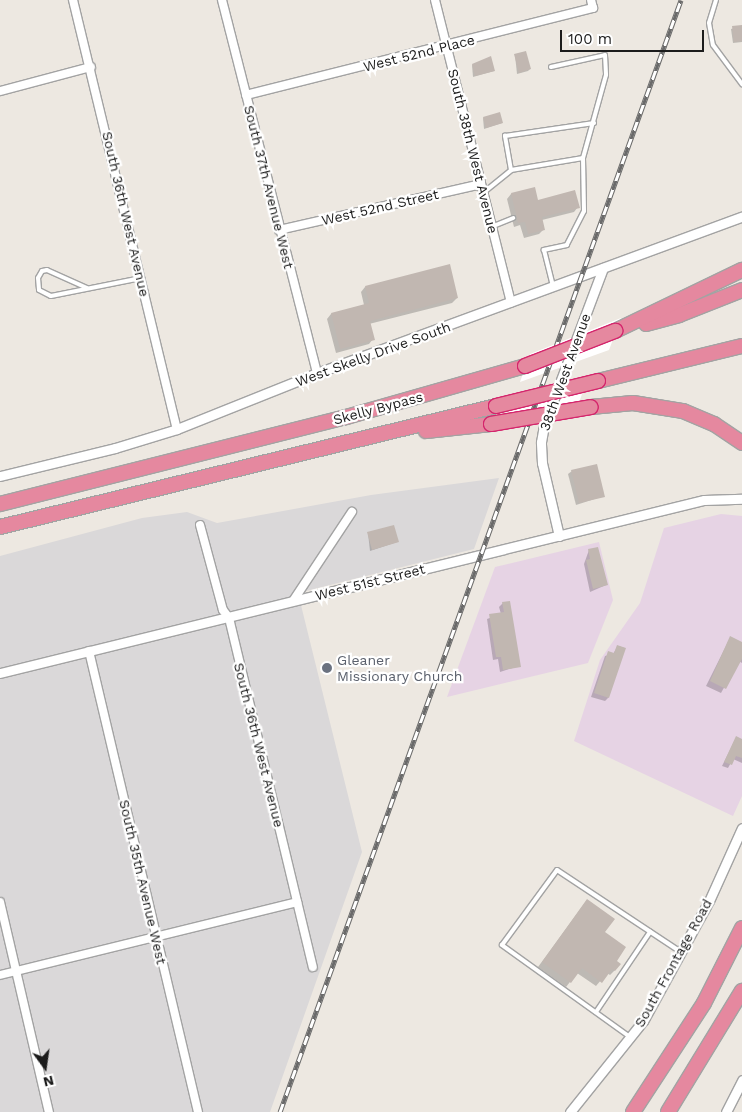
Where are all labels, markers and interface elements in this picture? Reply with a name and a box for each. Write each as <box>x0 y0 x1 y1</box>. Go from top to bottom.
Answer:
scale bar <box>562 20 706 52</box>
text: 100 m <box>568 30 612 48</box>
street label: West 52nd Place <box>362 31 476 75</box>
street label: South 38th West Avenue <box>444 66 502 236</box>
street label: South 37th Avenue West <box>240 103 298 271</box>
street label: South 36th West Avenue <box>99 129 153 299</box>
street label: West 52nd Street <box>320 185 440 229</box>
street label: 38th West Avenue <box>536 311 594 433</box>
street label: West Skelly Drive South <box>293 318 453 390</box>
street label: Skelly Bypass <box>331 388 425 428</box>
street label: West 51st Street <box>313 560 427 604</box>
place label: Gleaner Missionary Church <box>337 652 463 684</box>
street label: South 36th West Avenue <box>230 661 288 829</box>
marker: Gleaner Missionary Church <box>321 662 333 674</box>
street label: South 35th Avenue West <box>116 798 170 966</box>
street label: South Frontage Road <box>631 896 715 1030</box>
north arrow <box>20 1042 70 1092</box>
text: N <box>42 1073 56 1091</box>

